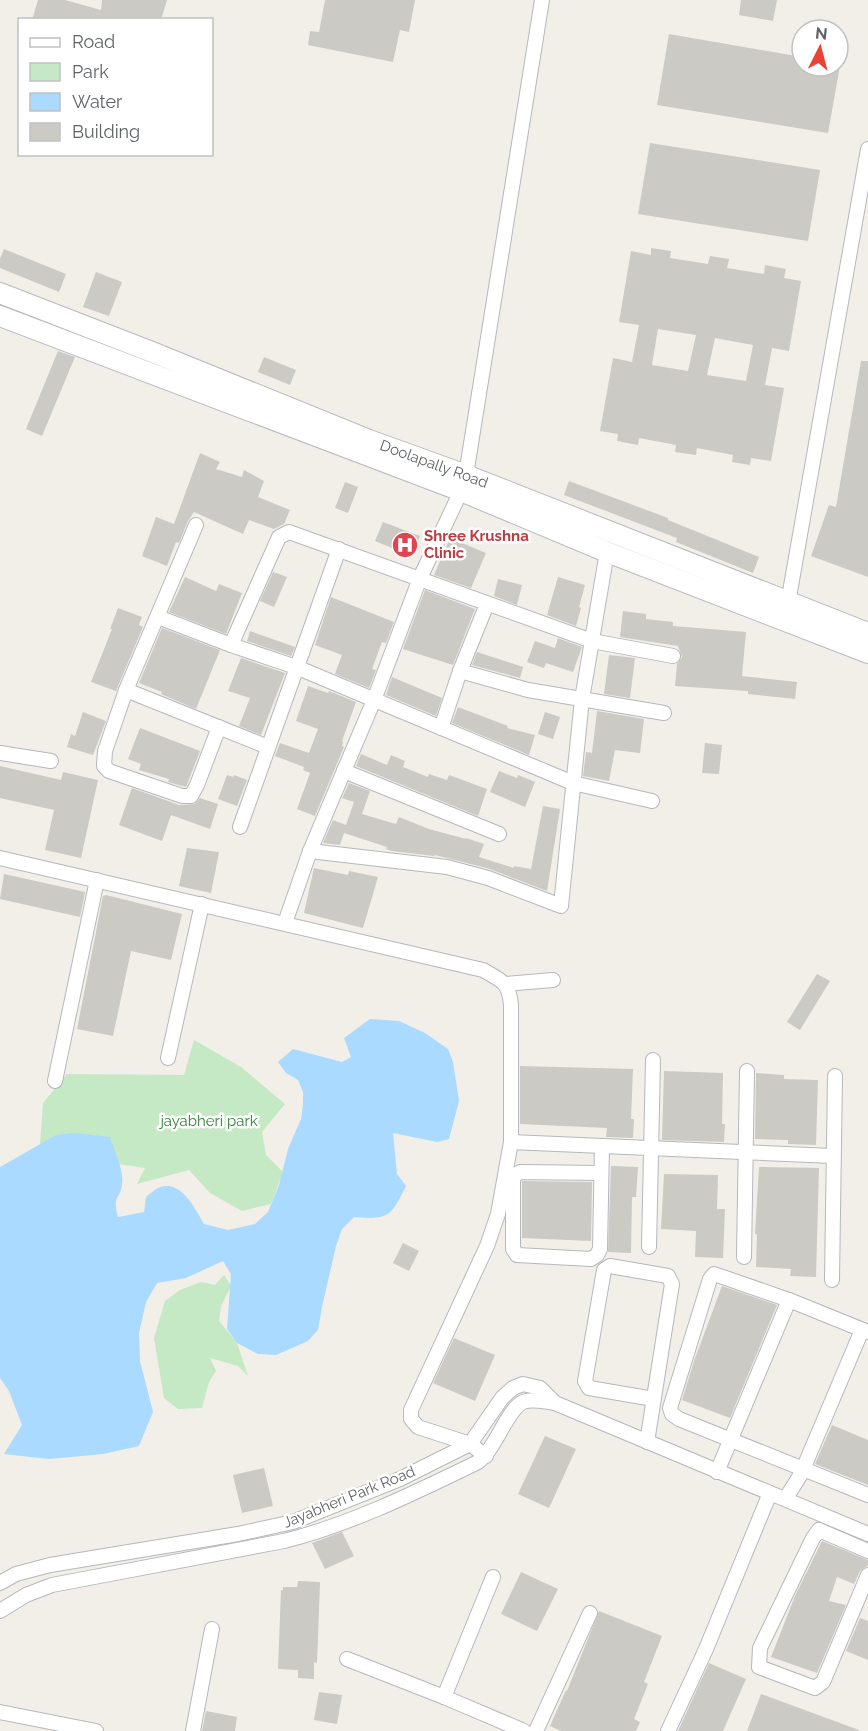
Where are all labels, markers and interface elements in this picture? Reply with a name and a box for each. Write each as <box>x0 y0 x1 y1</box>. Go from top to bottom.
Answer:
legend <box>18 18 213 156</box>
north arrow <box>790 18 850 78</box>
text: N <box>814 23 829 44</box>
text: Road <box>72 31 115 52</box>
text: Park <box>72 61 109 82</box>
text: Water <box>72 91 123 112</box>
text: Building <box>72 121 140 142</box>
street label: Doolapally Road <box>377 436 491 492</box>
place label: Shree Krushna Clinic <box>424 527 529 562</box>
hospital icon: Shree Krushna Clinic <box>390 530 420 560</box>
park label: jayabheri park <box>158 1112 258 1130</box>
street label: Jayabheri Park Road <box>280 1462 418 1532</box>

